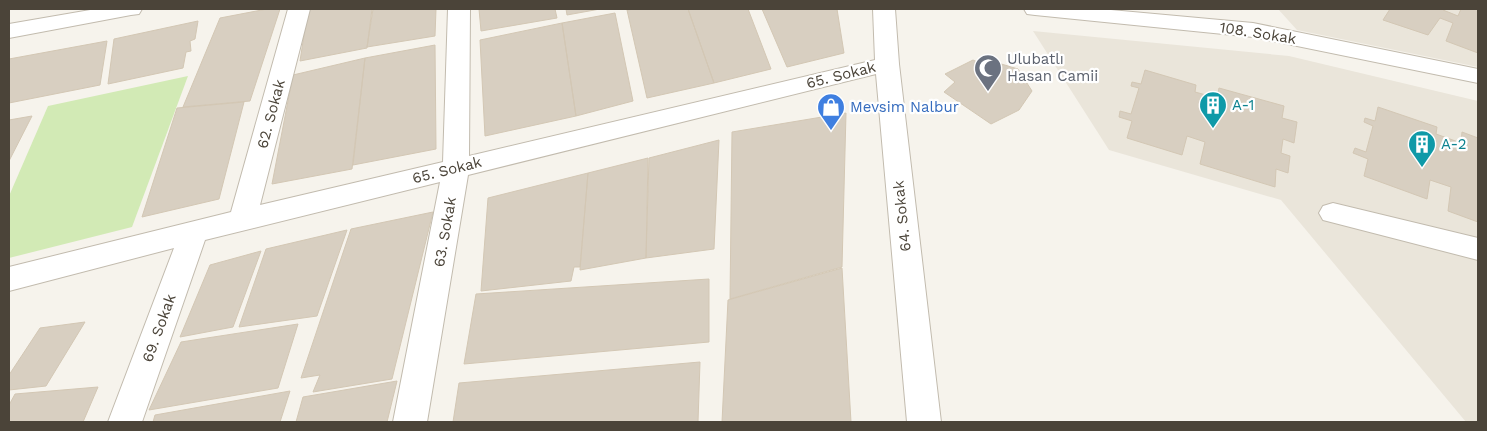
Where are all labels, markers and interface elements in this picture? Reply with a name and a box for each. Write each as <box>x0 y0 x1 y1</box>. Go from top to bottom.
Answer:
street label: 108. Sokak <box>1218 18 1298 48</box>
place label: Ulubatlı Hasan Camii <box>1007 50 1098 85</box>
mosque icon: Ulubatlı Hasan Camii <box>973 53 1003 92</box>
street label: 65. Sokak <box>804 58 878 92</box>
street label: 62. Sokak <box>253 77 289 151</box>
building icon: A-1 <box>1198 90 1228 129</box>
shop icon: Mevsim Nalbur <box>816 92 846 131</box>
place label: A-1 <box>1232 96 1254 114</box>
place label: Mevsim Nalbur <box>850 98 959 116</box>
building icon: A-2 <box>1407 129 1437 168</box>
place label: A-2 <box>1441 135 1466 153</box>
street label: 65. Sokak <box>410 153 484 187</box>
street label: 64. Sokak <box>889 179 915 252</box>
street label: 63. Sokak <box>430 195 460 268</box>
street label: 69. Sokak <box>138 291 180 365</box>

